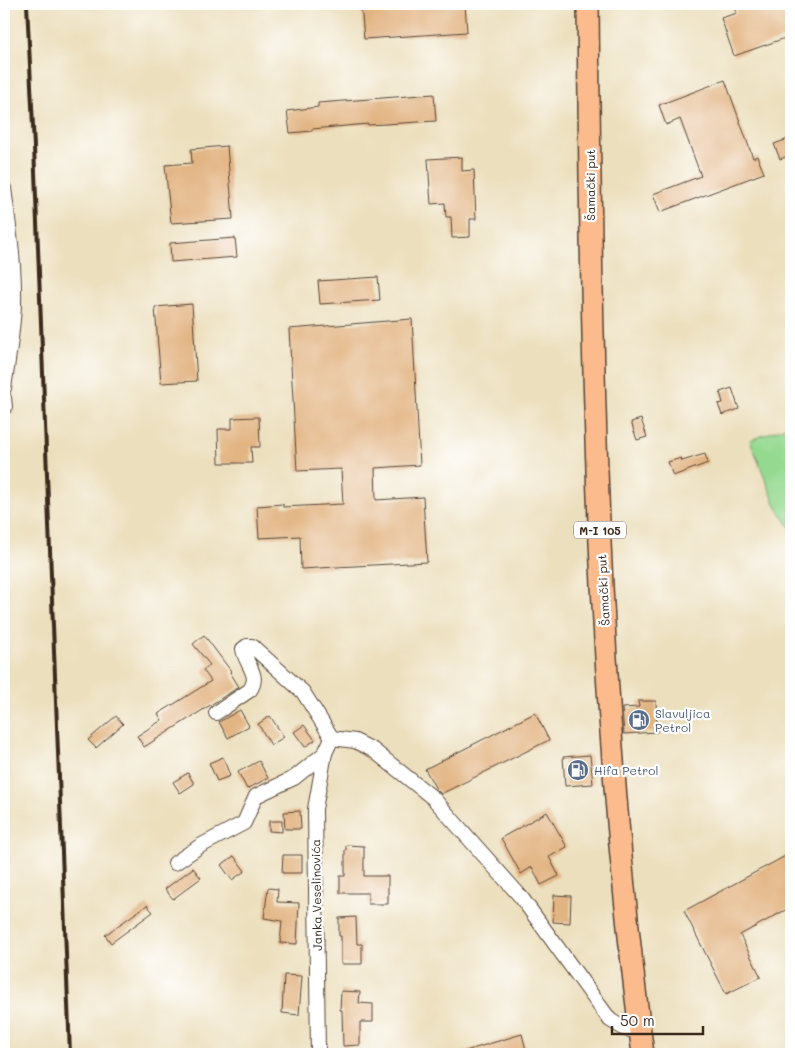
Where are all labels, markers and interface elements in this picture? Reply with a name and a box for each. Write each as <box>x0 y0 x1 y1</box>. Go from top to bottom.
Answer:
street label: Šamački put <box>582 149 598 221</box>
road number: M-I 105 <box>574 522 626 538</box>
street label: Šamački put <box>593 554 613 626</box>
place label: Slavuljica Petrol <box>655 705 710 735</box>
fuel station icon: Slavuljica Petrol <box>627 708 651 732</box>
fuel station icon: Hifa Petrol <box>566 758 590 782</box>
place label: Hifa Petrol <box>594 762 658 778</box>
street label: Janka Veselinovića <box>307 839 325 951</box>
scale bar <box>612 1003 704 1035</box>
text: 50 m <box>620 1010 655 1030</box>

